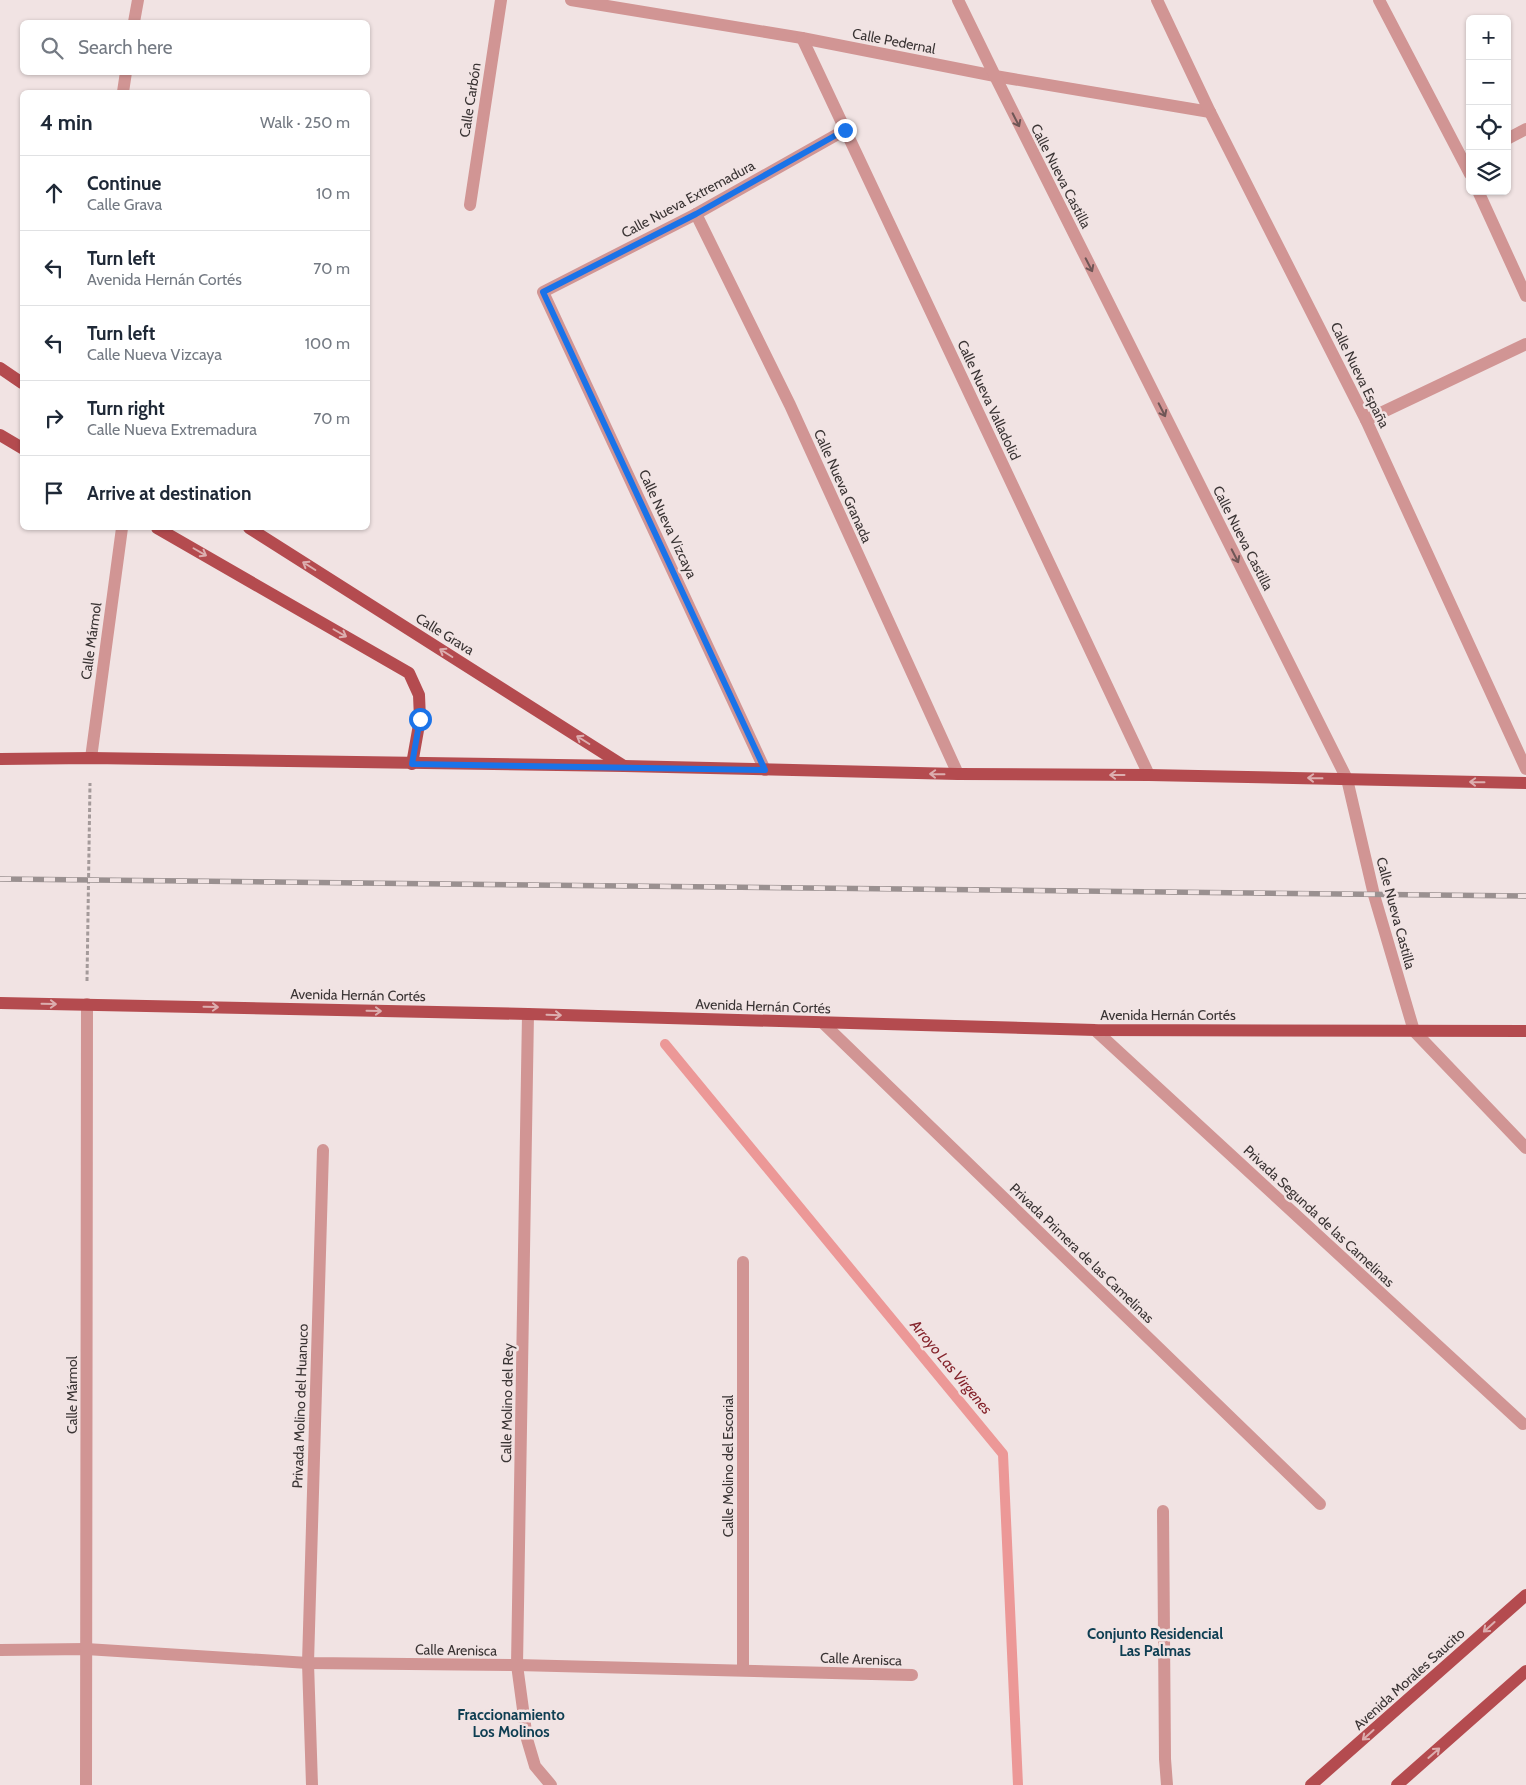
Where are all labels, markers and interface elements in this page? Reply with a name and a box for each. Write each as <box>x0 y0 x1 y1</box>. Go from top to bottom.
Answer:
map controls <box>1466 15 1511 195</box>
button: + <box>1466 15 1511 60</box>
search box <box>20 20 370 75</box>
street label: Calle Pedernal <box>851 24 938 58</box>
icon: search <box>38 34 66 62</box>
text: Search here <box>78 36 172 59</box>
button: − <box>1466 60 1511 105</box>
street label: Calle Carbón <box>455 61 485 139</box>
button: locate <box>1466 105 1511 150</box>
text: 4 min <box>40 110 93 135</box>
one-way arrow <box>1012 112 1021 127</box>
text: Walk · 250 m <box>260 113 350 132</box>
route end <box>834 119 857 142</box>
street label: Calle Nueva Castilla <box>1027 121 1095 232</box>
button: layers <box>1466 150 1511 195</box>
street label: Calle Nueva Extremadura <box>618 156 758 242</box>
text: Continue <box>87 172 161 195</box>
icon: ahead <box>40 179 68 207</box>
text: 10 m <box>316 184 350 203</box>
text: Calle Grava <box>87 195 162 214</box>
text: Turn left <box>87 247 155 270</box>
icon: left <box>40 254 68 282</box>
one-way arrow <box>1085 257 1094 272</box>
text: 70 m <box>313 259 350 278</box>
text: Avenida Hernán Cortés <box>87 270 242 289</box>
street label: Calle Nueva España <box>1327 319 1394 431</box>
text: Turn left <box>87 322 155 345</box>
icon: left <box>40 329 68 357</box>
text: 100 m <box>305 334 350 353</box>
street label: Calle Nueva Valladolid <box>953 337 1025 463</box>
text: Calle Nueva Vizcaya <box>87 345 222 364</box>
text: Turn right <box>87 397 165 420</box>
one-way arrow <box>1158 402 1167 417</box>
icon: right <box>40 404 68 432</box>
text: 70 m <box>313 409 350 428</box>
text: Calle Nueva Extremadura <box>87 420 257 439</box>
street label: Calle Nueva Granada <box>810 426 876 546</box>
street label: Calle Nueva Vizcaya <box>635 467 701 582</box>
icon: arrive <box>40 479 68 507</box>
text: Arrive at destination <box>87 482 251 505</box>
street label: Calle Nueva Castilla <box>1209 483 1277 594</box>
one-way arrow <box>192 547 206 557</box>
one-way arrow <box>1230 548 1240 563</box>
one-way arrow <box>302 560 316 571</box>
street label: Calle Mármol <box>77 600 105 681</box>
street label: Calle Grava <box>412 609 478 659</box>
one-way arrow <box>333 628 348 638</box>
one-way arrow <box>439 647 453 658</box>
route start <box>409 708 432 731</box>
one-way arrow <box>576 735 590 745</box>
one-way arrow <box>930 769 946 779</box>
one-way arrow <box>1110 770 1126 780</box>
one-way arrow <box>1307 774 1323 783</box>
one-way arrow <box>1470 777 1486 787</box>
street label: Calle Nueva Castilla <box>1372 855 1420 971</box>
street label: Avenida Hernán Cortés <box>290 985 426 1005</box>
street label: Avenida Hernán Cortés <box>695 995 831 1017</box>
one-way arrow <box>40 999 56 1009</box>
one-way arrow <box>202 1002 219 1012</box>
one-way arrow <box>365 1006 381 1016</box>
street label: Avenida Hernán Cortés <box>1100 1006 1236 1024</box>
one-way arrow <box>545 1010 561 1020</box>
street label: Privada Segunda de las Camelinas <box>1240 1141 1398 1291</box>
street label: Privada Primera de las Camelinas <box>1006 1179 1158 1327</box>
water label: Arroyo Las Virgenes <box>906 1315 996 1418</box>
street label: Privada Molino del Huanuco <box>288 1323 312 1489</box>
street label: Calle Molino del Rey <box>497 1343 517 1463</box>
street label: Calle Mármol <box>63 1355 81 1434</box>
street label: Calle Molino del Escorial <box>719 1394 737 1537</box>
one-way arrow <box>1483 1622 1496 1633</box>
street label: Avenida Morales Saucito <box>1350 1624 1469 1734</box>
district label: Conjunto Residencial Las Palmas <box>1087 1625 1223 1660</box>
street label: Calle Arenisca <box>415 1640 497 1660</box>
street label: Calle Arenisca <box>820 1649 903 1669</box>
district label: Fraccionamiento Los Molinos <box>457 1706 565 1741</box>
one-way arrow <box>1361 1729 1374 1741</box>
one-way arrow <box>1427 1747 1440 1759</box>

